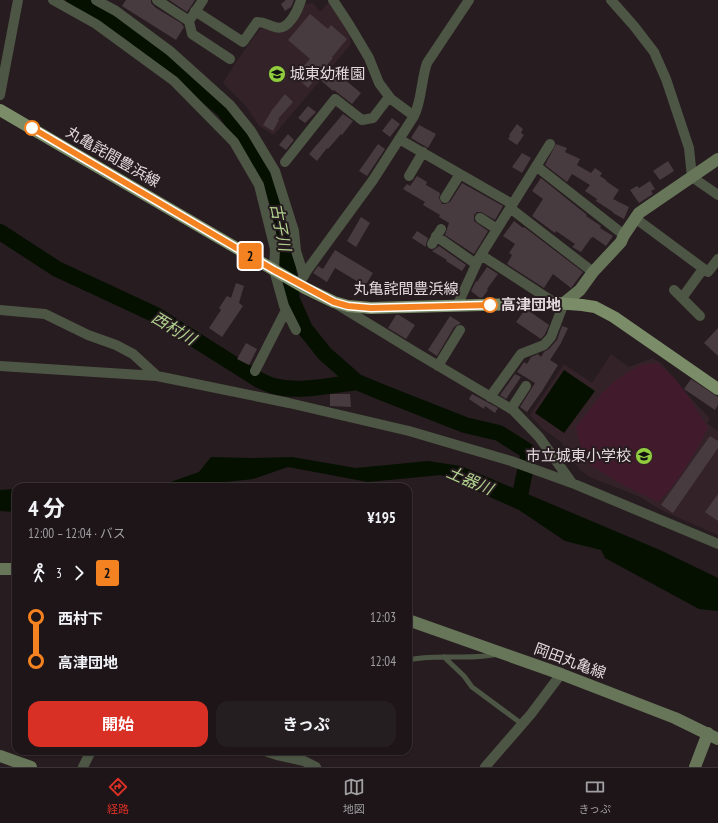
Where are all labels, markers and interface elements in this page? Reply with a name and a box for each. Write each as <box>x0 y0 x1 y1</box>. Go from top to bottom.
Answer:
school or university icon: 城東幼稚園 <box>267 64 287 84</box>
place label: 城東幼稚園 <box>290 64 365 83</box>
unlabelled marker <box>24 120 40 136</box>
street label: 丸亀詫間豊浜線 <box>63 122 163 191</box>
water label: 古子川 <box>267 202 296 254</box>
line badge: 2 <box>237 243 263 269</box>
text: 2 <box>247 247 253 265</box>
street label: 丸亀詫間豊浜線 <box>353 279 459 298</box>
place label: 高津団地 <box>501 295 561 314</box>
marker: 高津団地 <box>482 297 498 313</box>
water label: 西村川 <box>148 307 201 350</box>
place label: 市立城東小学校 <box>526 446 631 465</box>
school or university icon: 市立城東小学校 <box>634 446 654 466</box>
water label: 土器川 <box>444 461 498 499</box>
text: 4 分 <box>28 494 65 522</box>
text: ¥195 <box>367 508 396 527</box>
text: 12:00 – 12:04 · バス <box>28 525 126 542</box>
icon: walk <box>28 562 50 584</box>
icon: forward <box>68 562 90 584</box>
text: 2 <box>104 564 111 582</box>
text: 3 <box>56 565 62 582</box>
text: 西村下 <box>58 609 103 628</box>
text: 12:03 <box>370 609 396 626</box>
street label: 岡田丸亀線 <box>532 639 609 682</box>
text: 高津団地 <box>58 653 118 672</box>
text: 12:04 <box>370 653 396 670</box>
button: 開始 <box>28 701 208 747</box>
button: きっぷ <box>216 701 396 747</box>
tab: 経路 <box>107 776 129 816</box>
tab: 地図 <box>343 776 365 816</box>
tab: きっぷ <box>579 776 611 816</box>

